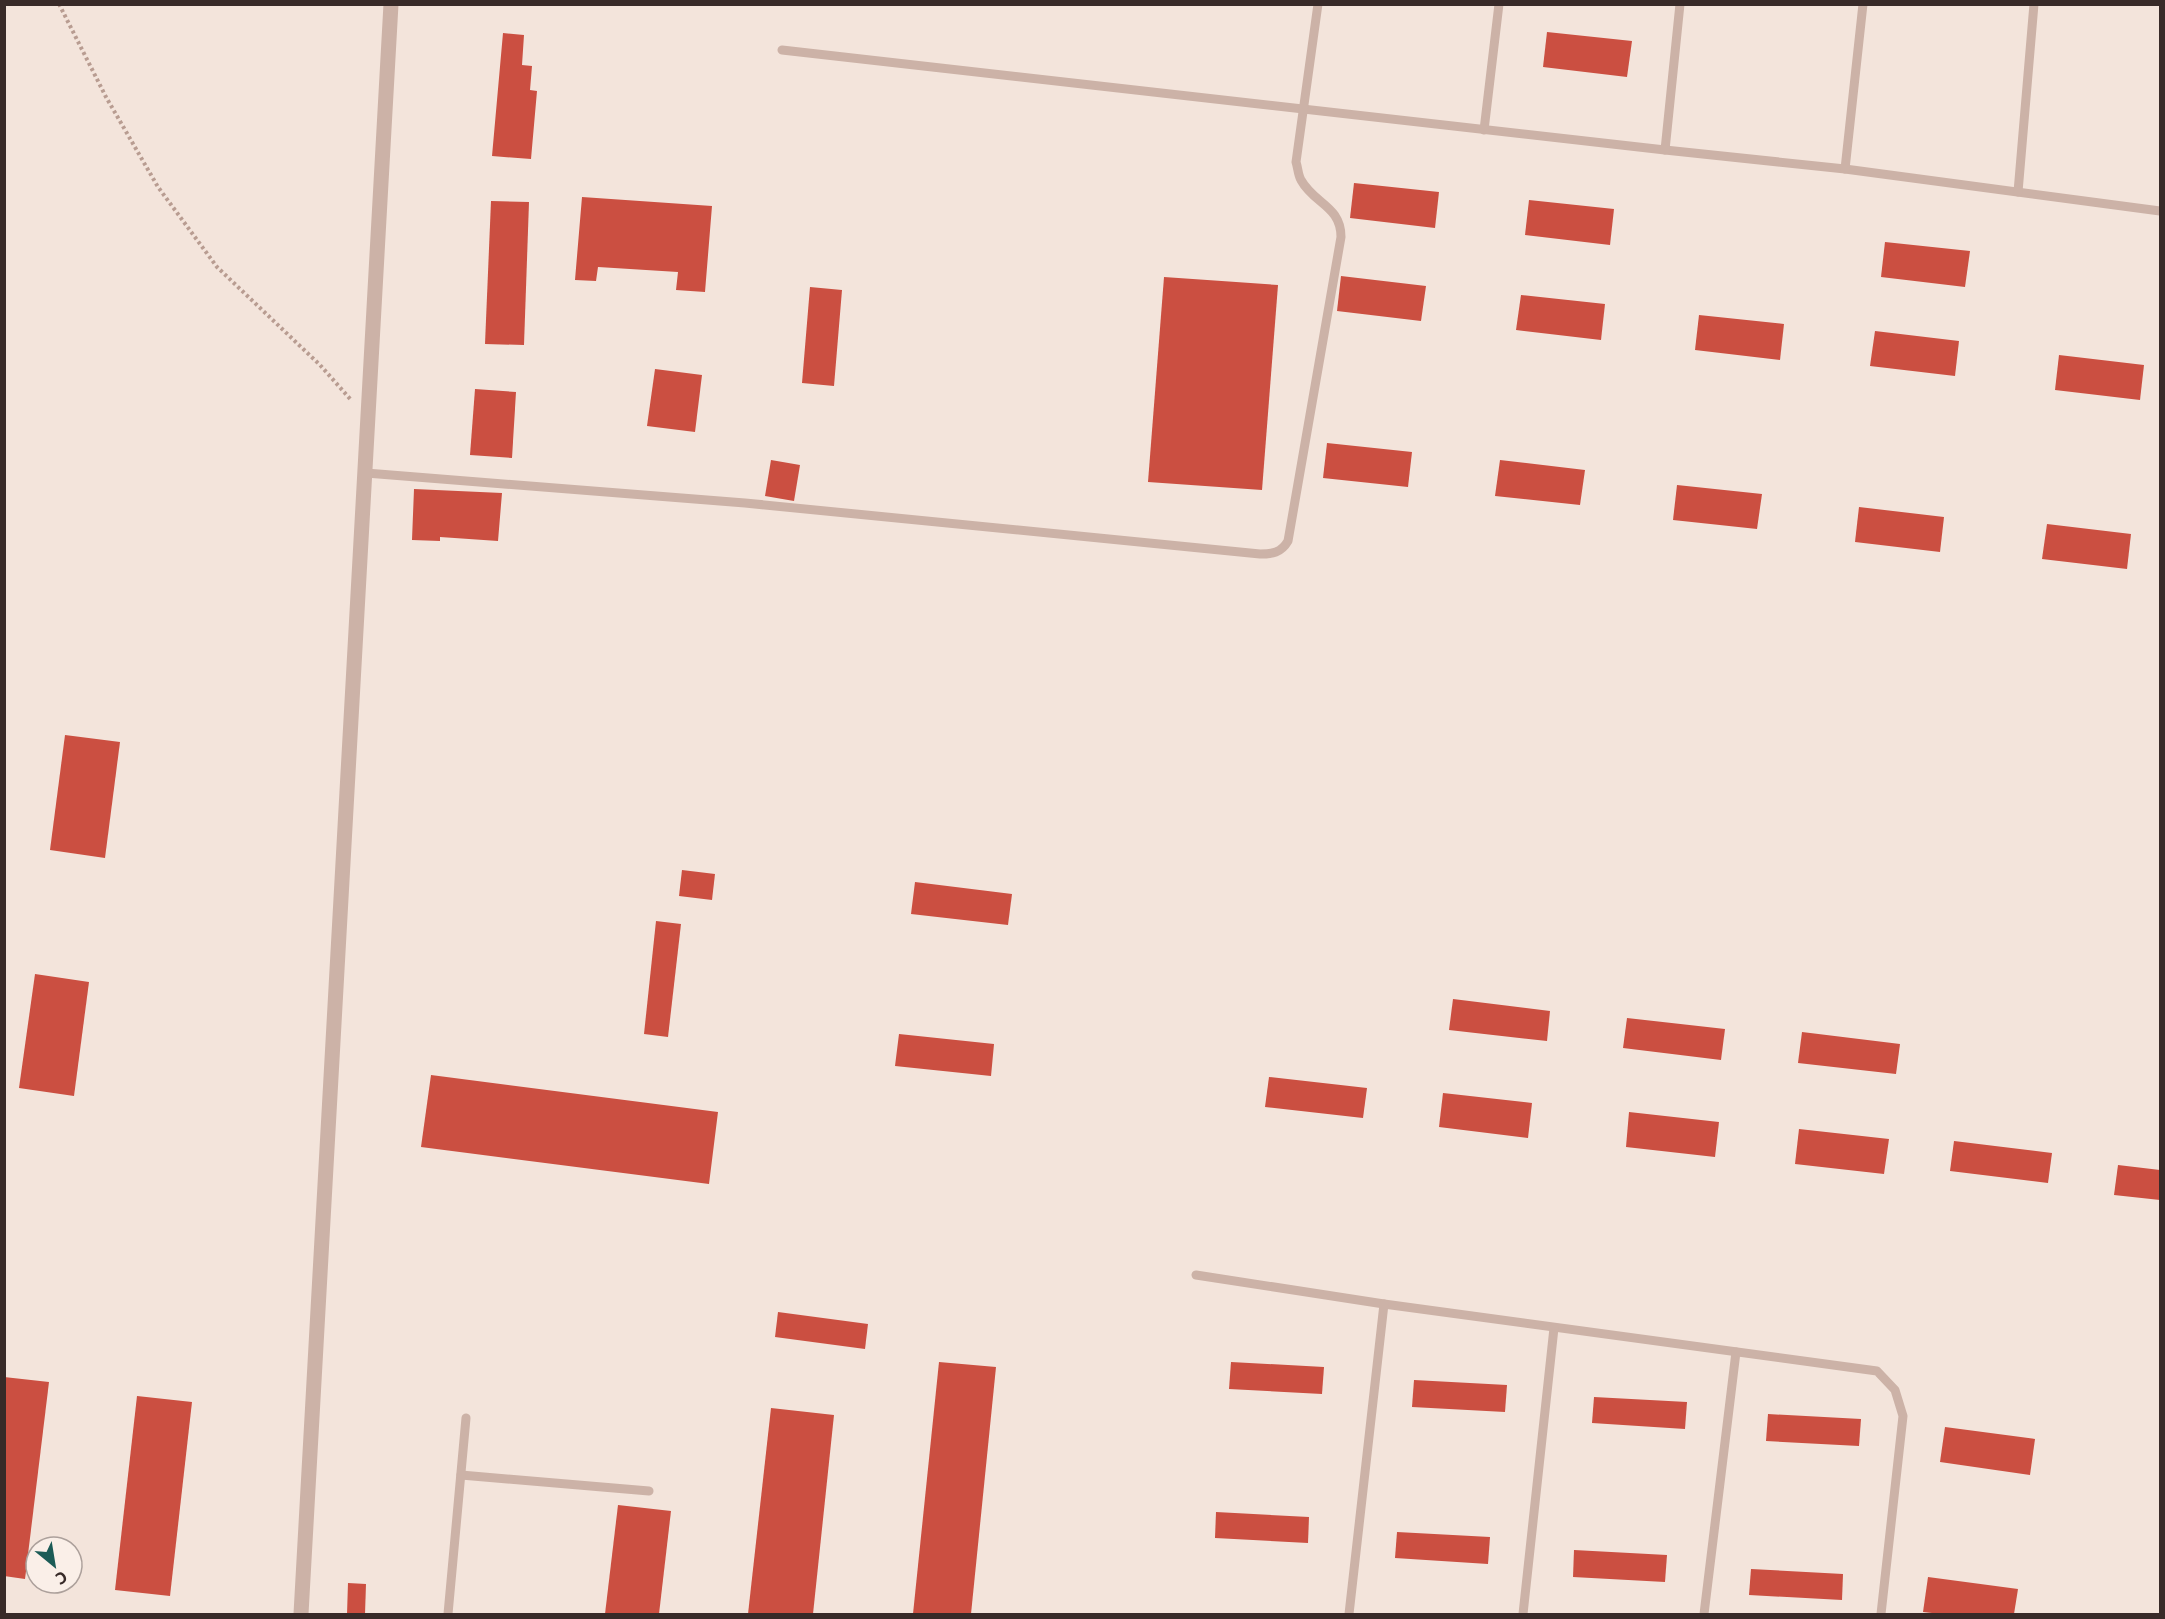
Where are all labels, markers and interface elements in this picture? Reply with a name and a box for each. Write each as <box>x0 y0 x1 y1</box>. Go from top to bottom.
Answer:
north arrow <box>24 1535 84 1595</box>
text: С <box>52 1566 71 1590</box>

